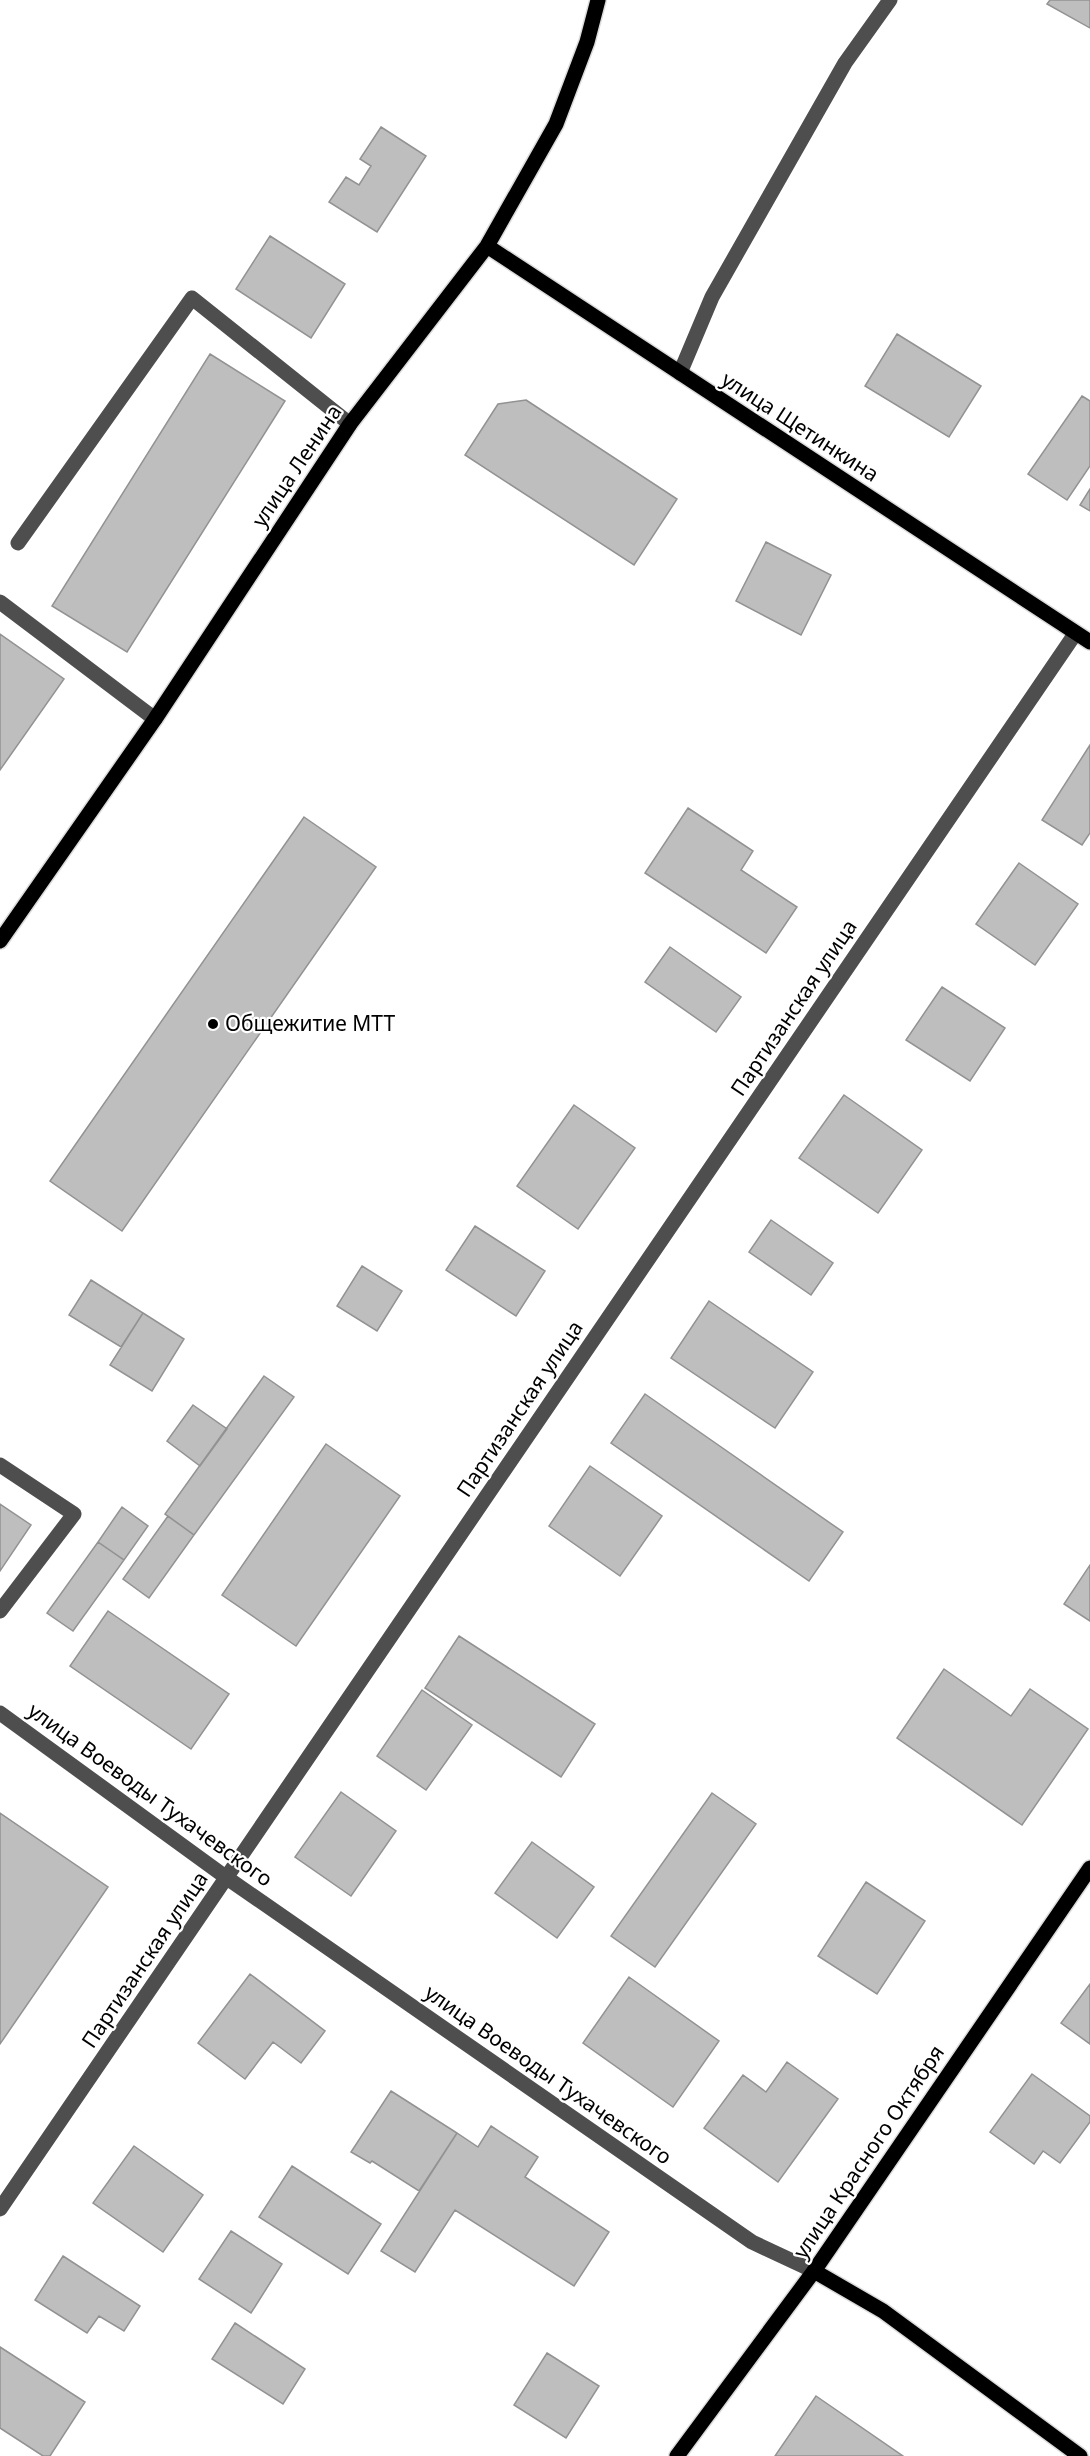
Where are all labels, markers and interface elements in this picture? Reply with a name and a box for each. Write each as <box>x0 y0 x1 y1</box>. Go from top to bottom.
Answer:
street label: улица Щетинкина <box>716 365 885 488</box>
street label: улица Ленина <box>245 399 347 532</box>
street label: Партизанская улица <box>724 914 863 1101</box>
place label: Общежитие МТТ <box>225 1009 395 1037</box>
marker: Общежитие МТТ <box>206 1017 220 1031</box>
street label: Партизанская улица <box>450 1315 589 1502</box>
street label: улица Воеводы Тухачевского <box>23 1696 278 1892</box>
street label: Партизанская улица <box>75 1866 214 2053</box>
street label: улица Воеводы Тухачевского <box>419 1978 678 2170</box>
street label: улица Красного Октября <box>786 2039 950 2263</box>

